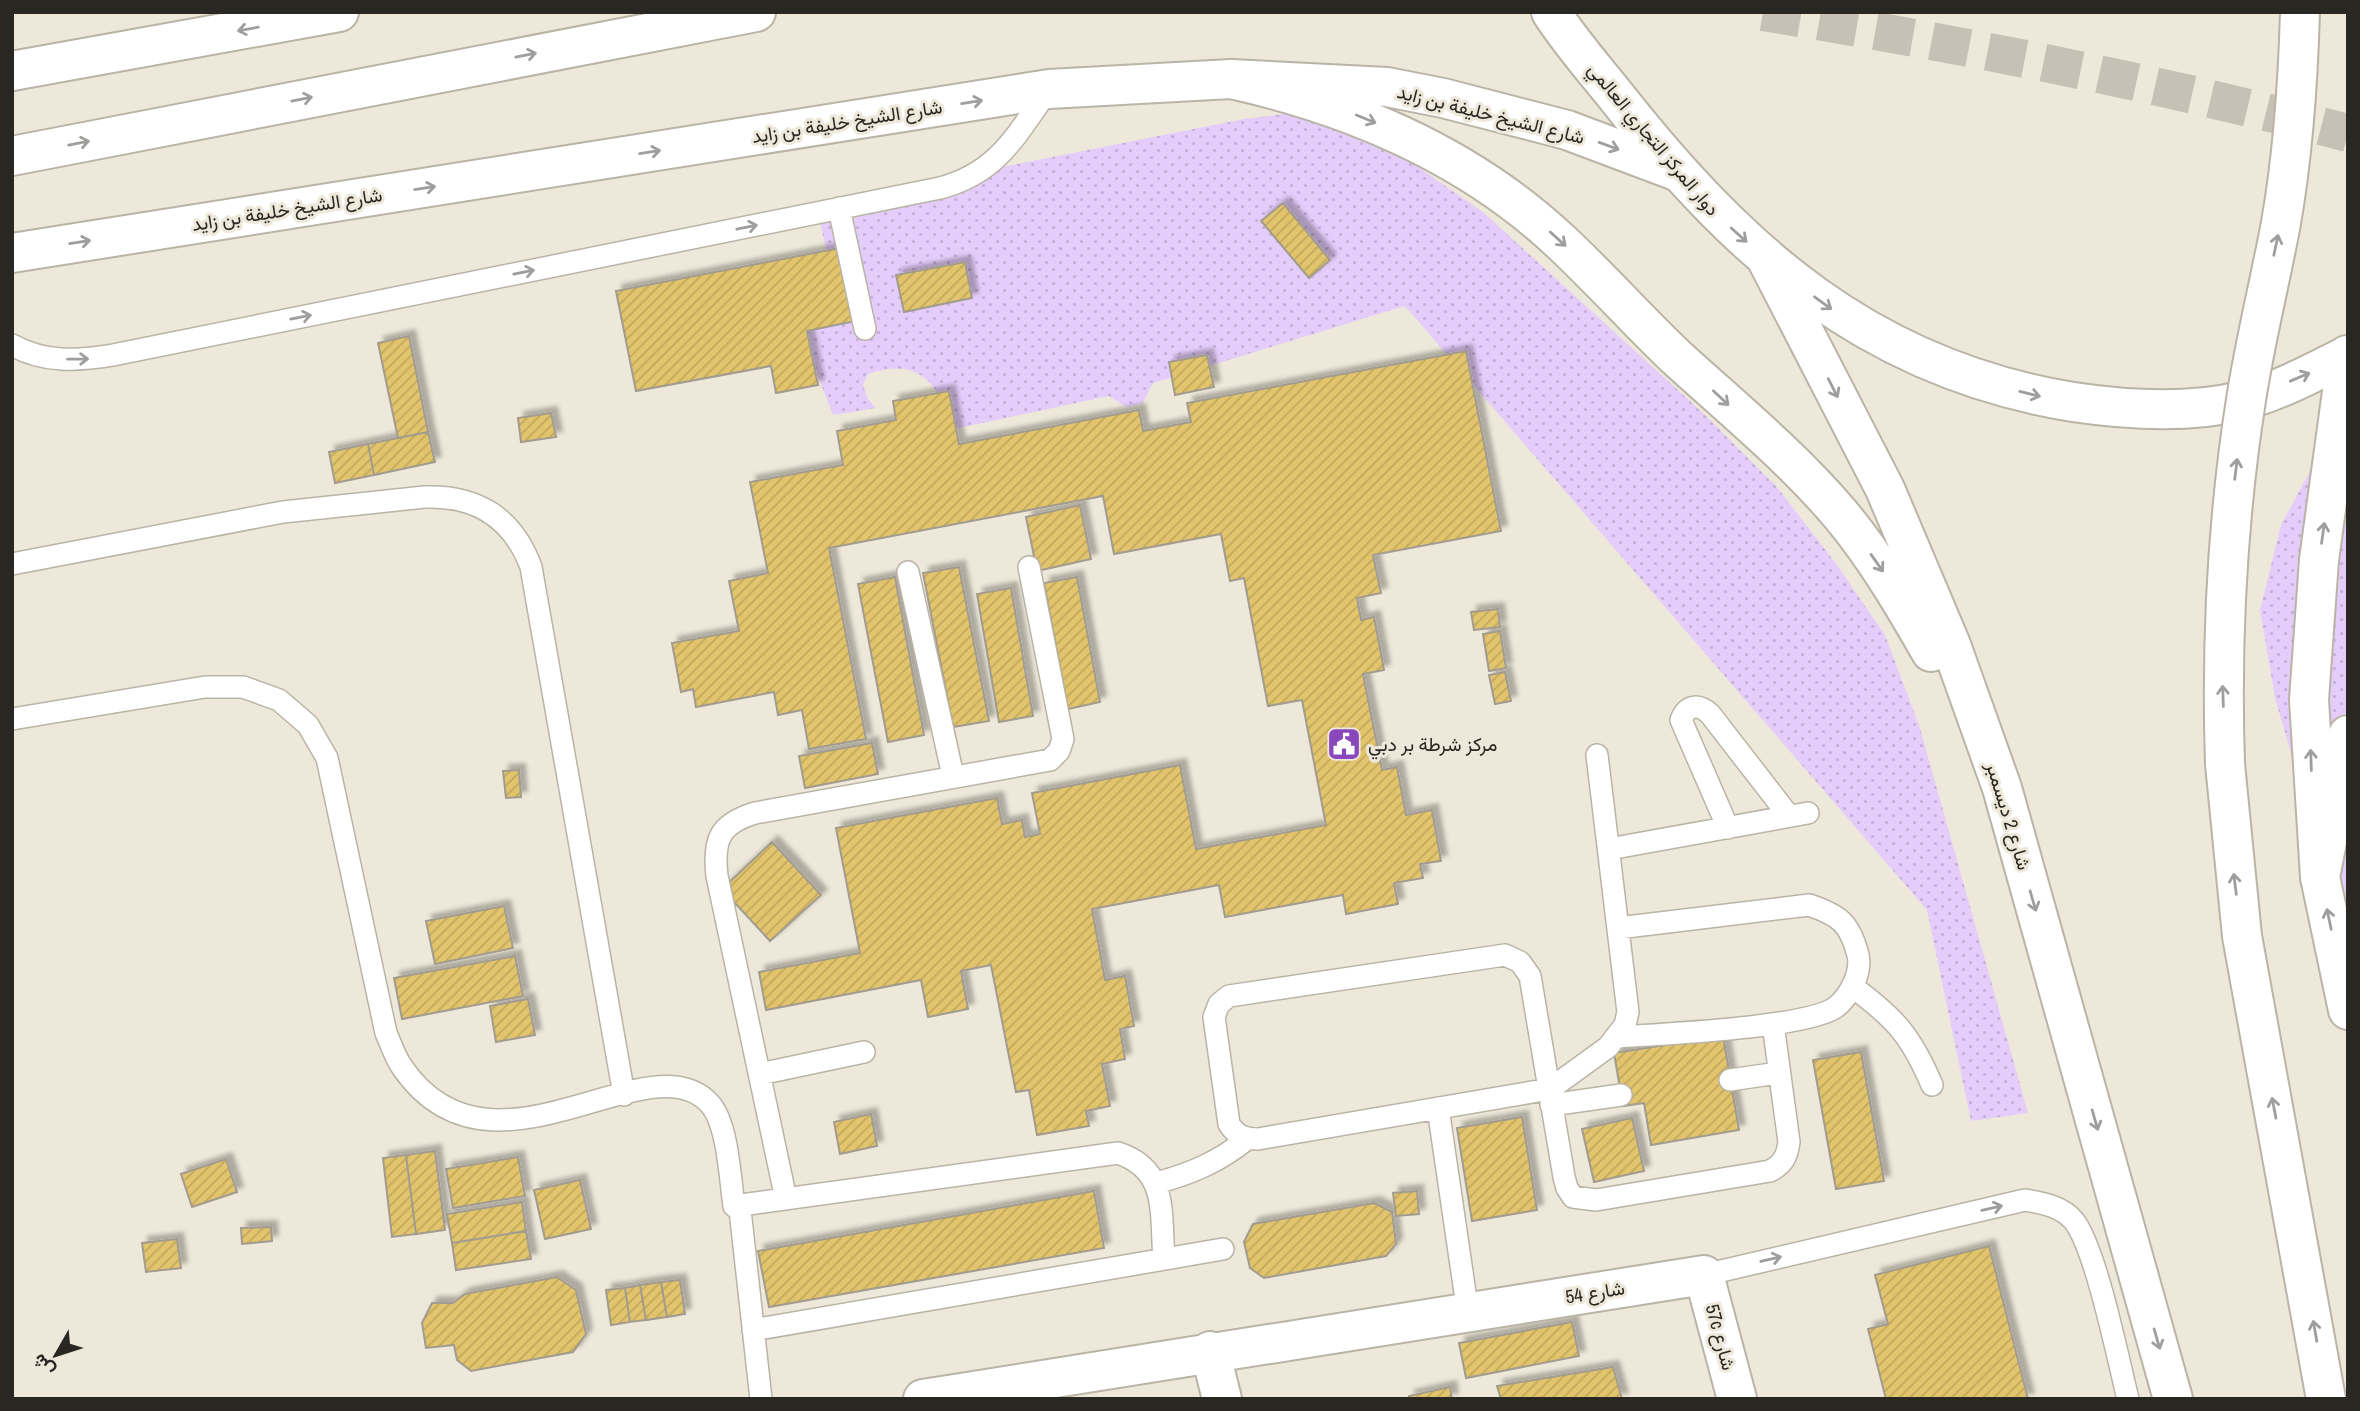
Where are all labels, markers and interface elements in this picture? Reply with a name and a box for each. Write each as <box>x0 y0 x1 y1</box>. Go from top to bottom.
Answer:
one-way arrow <box>237 23 259 36</box>
one-way arrow <box>514 47 537 61</box>
street label: دوار المركز التجاري العالمي <box>1580 57 1726 223</box>
street label: شارع الشيخ خليفة بن زايد <box>1394 78 1587 151</box>
one-way arrow <box>290 91 313 105</box>
street label: شارع الشيخ خليفة بن زايد <box>750 93 944 150</box>
one-way arrow <box>960 95 983 108</box>
one-way arrow <box>1355 114 1377 127</box>
one-way arrow <box>67 135 90 149</box>
one-way arrow <box>1598 141 1620 153</box>
one-way arrow <box>638 145 661 158</box>
street label: شارع الشيخ خليفة بن زايد <box>190 181 384 238</box>
one-way arrow <box>414 181 436 194</box>
one-way arrow <box>735 219 758 233</box>
one-way arrow <box>1730 227 1748 243</box>
one-way arrow <box>1549 231 1566 248</box>
one-way arrow <box>2270 234 2284 257</box>
one-way arrow <box>68 235 91 248</box>
one-way arrow <box>512 265 535 278</box>
one-way arrow <box>1813 295 1832 310</box>
one-way arrow <box>289 310 312 324</box>
one-way arrow <box>66 352 89 366</box>
one-way arrow <box>2289 370 2311 383</box>
one-way arrow <box>1827 377 1841 398</box>
one-way arrow <box>2018 388 2041 401</box>
one-way arrow <box>1712 390 1730 406</box>
one-way arrow <box>2230 458 2243 481</box>
one-way arrow <box>2316 522 2329 545</box>
one-way arrow <box>1869 553 1884 572</box>
one-way arrow <box>2216 685 2229 708</box>
public building icon: مركز شرطة بر دبي <box>1325 725 1363 763</box>
place label: مركز شرطة بر دبي <box>1368 731 1497 760</box>
one-way arrow <box>2305 748 2318 771</box>
street label: شارع 2 ديسمبر <box>1980 758 2038 873</box>
one-way arrow <box>2228 873 2241 895</box>
one-way arrow <box>2028 889 2041 911</box>
one-way arrow <box>2321 908 2335 931</box>
one-way arrow <box>2267 1097 2280 1120</box>
one-way arrow <box>2089 1108 2102 1130</box>
one-way arrow <box>1980 1200 2003 1214</box>
one-way arrow <box>1759 1252 1782 1266</box>
street label: شارع 54 <box>1563 1274 1627 1310</box>
street label: 57c شارع <box>1700 1301 1742 1373</box>
north arrow <box>21 1320 91 1390</box>
one-way arrow <box>2308 1320 2322 1343</box>
one-way arrow <box>2151 1327 2164 1349</box>
text: ش <box>25 1349 60 1383</box>

